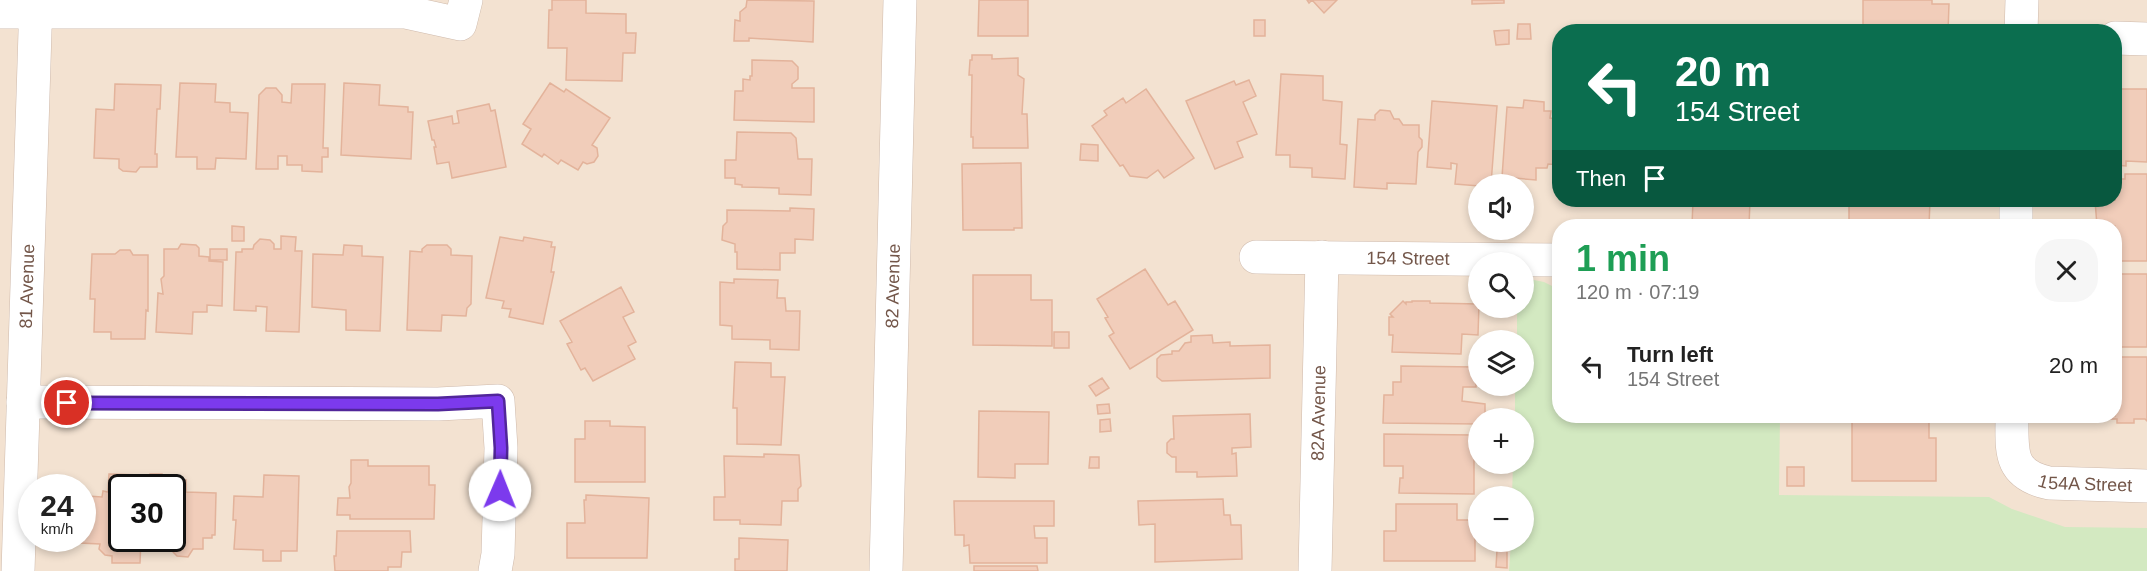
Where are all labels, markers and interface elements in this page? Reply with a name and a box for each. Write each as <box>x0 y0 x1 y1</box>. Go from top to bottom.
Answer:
icon: left <box>1576 48 1654 126</box>
text: 20 m <box>1675 48 1771 95</box>
text: 154 Street <box>1675 97 1800 127</box>
icon: arrive <box>1638 162 1671 195</box>
text: Then <box>1576 166 1626 191</box>
map controls <box>1468 174 1534 552</box>
button: sound <box>1468 174 1534 240</box>
text: 1 min <box>1576 238 1670 279</box>
button: close <box>2035 239 2098 302</box>
street label: 81 Avenue <box>16 243 38 329</box>
street label: 82 Avenue <box>882 243 904 329</box>
street label: 154 Street <box>1366 248 1450 269</box>
button: search <box>1468 252 1534 318</box>
text: 120 m · 07:19 <box>1576 281 1699 303</box>
button: layers <box>1468 330 1534 396</box>
text: Turn left <box>1627 342 1713 367</box>
icon: left <box>1576 350 1609 383</box>
text: 20 m <box>2049 353 2098 378</box>
street label: 82A Avenue <box>1307 365 1330 461</box>
text: 154 Street <box>1627 368 1719 390</box>
pin <box>41 377 92 428</box>
icon: arrive <box>50 386 83 419</box>
button: + <box>1468 408 1534 474</box>
position arrow <box>468 458 532 522</box>
street label: 154A Street <box>2036 471 2133 496</box>
speed limit sign: 30 <box>108 474 186 552</box>
button: − <box>1468 486 1534 552</box>
text: 24 <box>40 489 74 522</box>
text: km/h <box>41 520 73 537</box>

